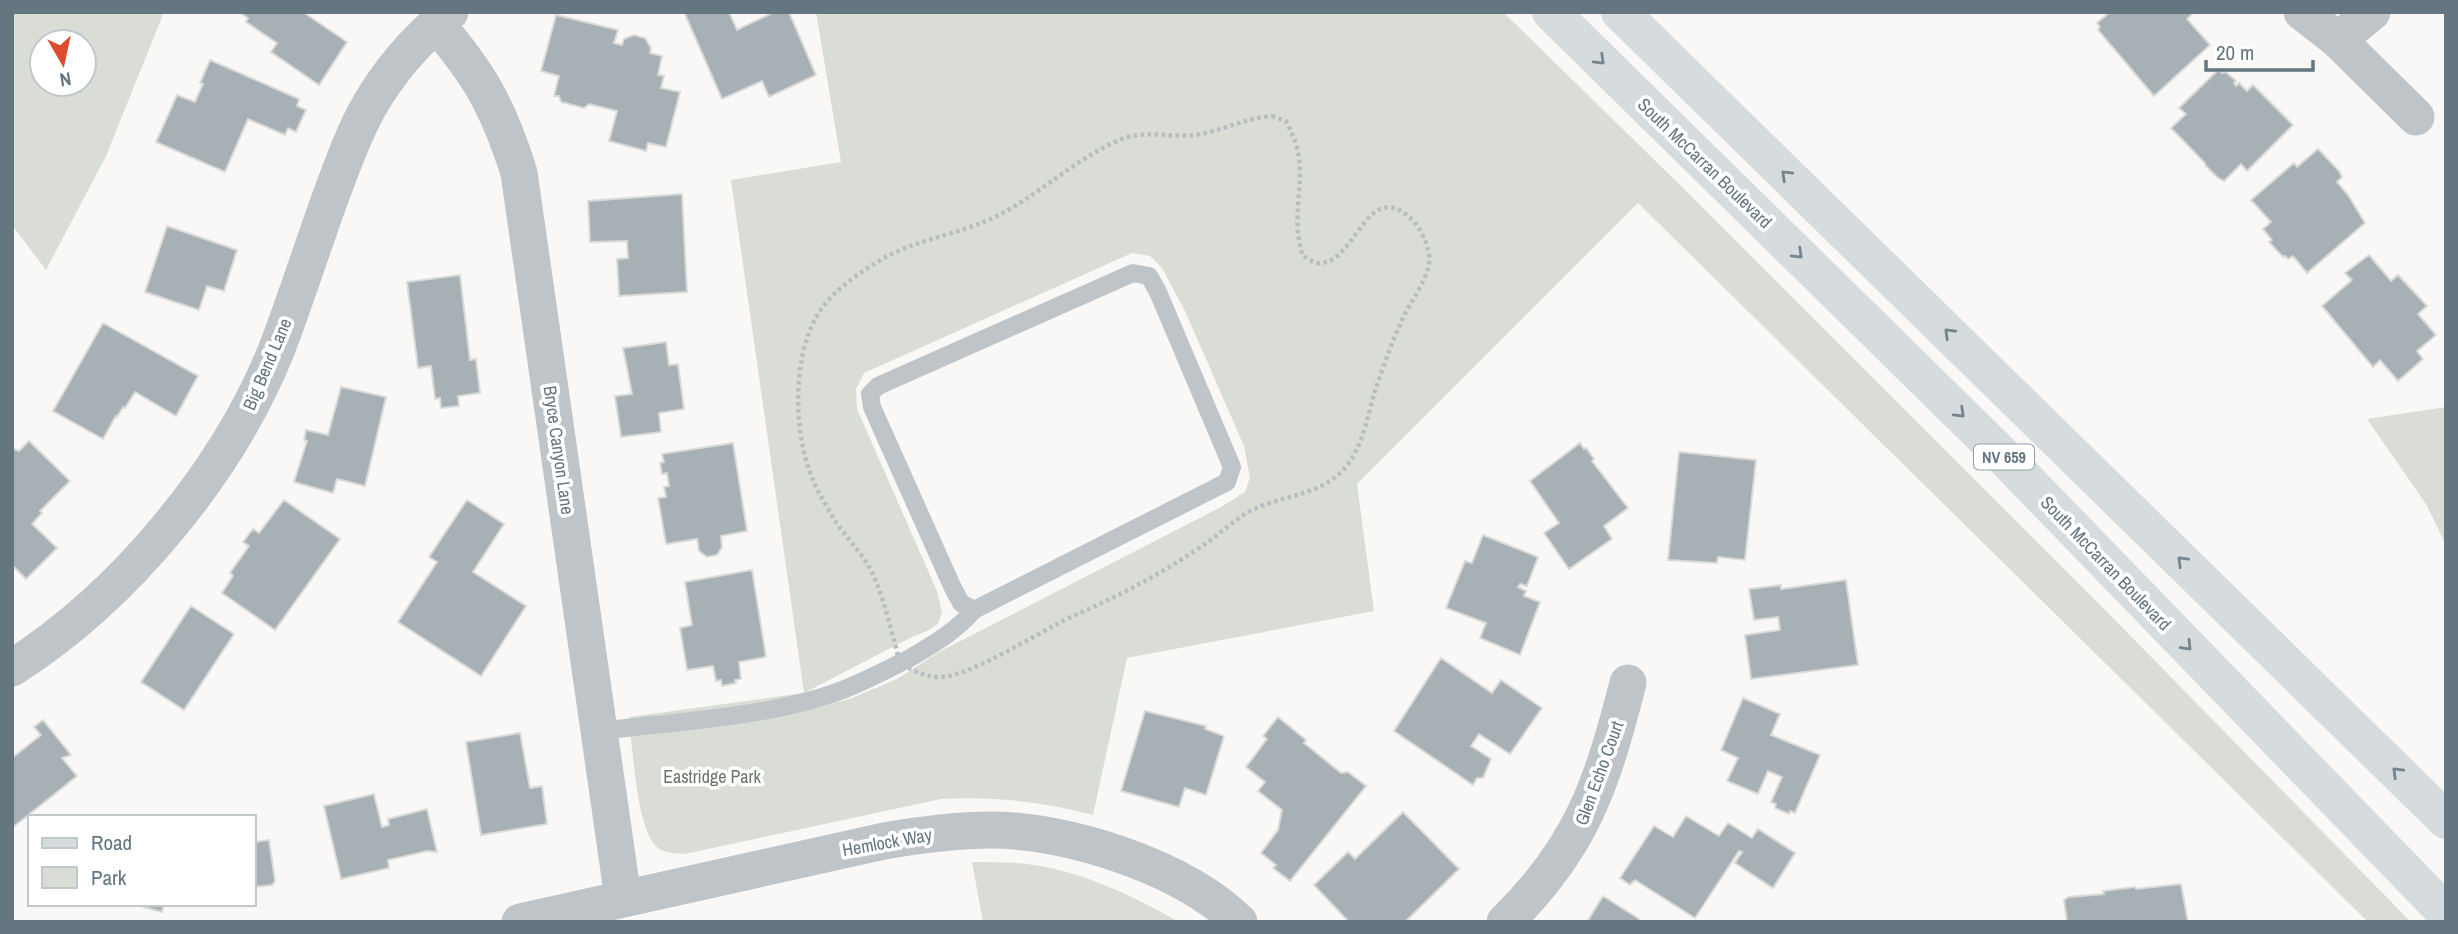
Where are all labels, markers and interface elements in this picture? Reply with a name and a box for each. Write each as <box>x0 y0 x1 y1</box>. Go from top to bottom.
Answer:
north arrow <box>28 28 98 98</box>
scale bar <box>2206 28 2313 72</box>
text: 20 m <box>2216 38 2254 67</box>
one-way arrow <box>1592 52 1604 64</box>
text: N <box>58 66 73 94</box>
street label: South McCarran Boulevard <box>1632 92 1778 234</box>
one-way arrow <box>1781 171 1794 184</box>
one-way arrow <box>1789 245 1802 258</box>
street label: Big Bend Lane <box>236 314 298 414</box>
one-way arrow <box>1945 329 1958 342</box>
street label: Bryce Canyon Lane <box>538 384 580 516</box>
one-way arrow <box>1952 405 1965 418</box>
road number: NV 659 <box>1974 445 2034 470</box>
street label: South McCarran Boulevard <box>2035 490 2177 636</box>
one-way arrow <box>2178 557 2190 569</box>
one-way arrow <box>2179 638 2192 651</box>
street label: Glen Echo Court <box>1569 717 1629 829</box>
park label: Eastridge Park <box>663 764 761 789</box>
one-way arrow <box>2392 767 2405 780</box>
legend <box>28 815 256 906</box>
street label: Hemlock Way <box>840 822 934 862</box>
text: Road <box>91 828 132 857</box>
text: Park <box>91 863 127 892</box>

